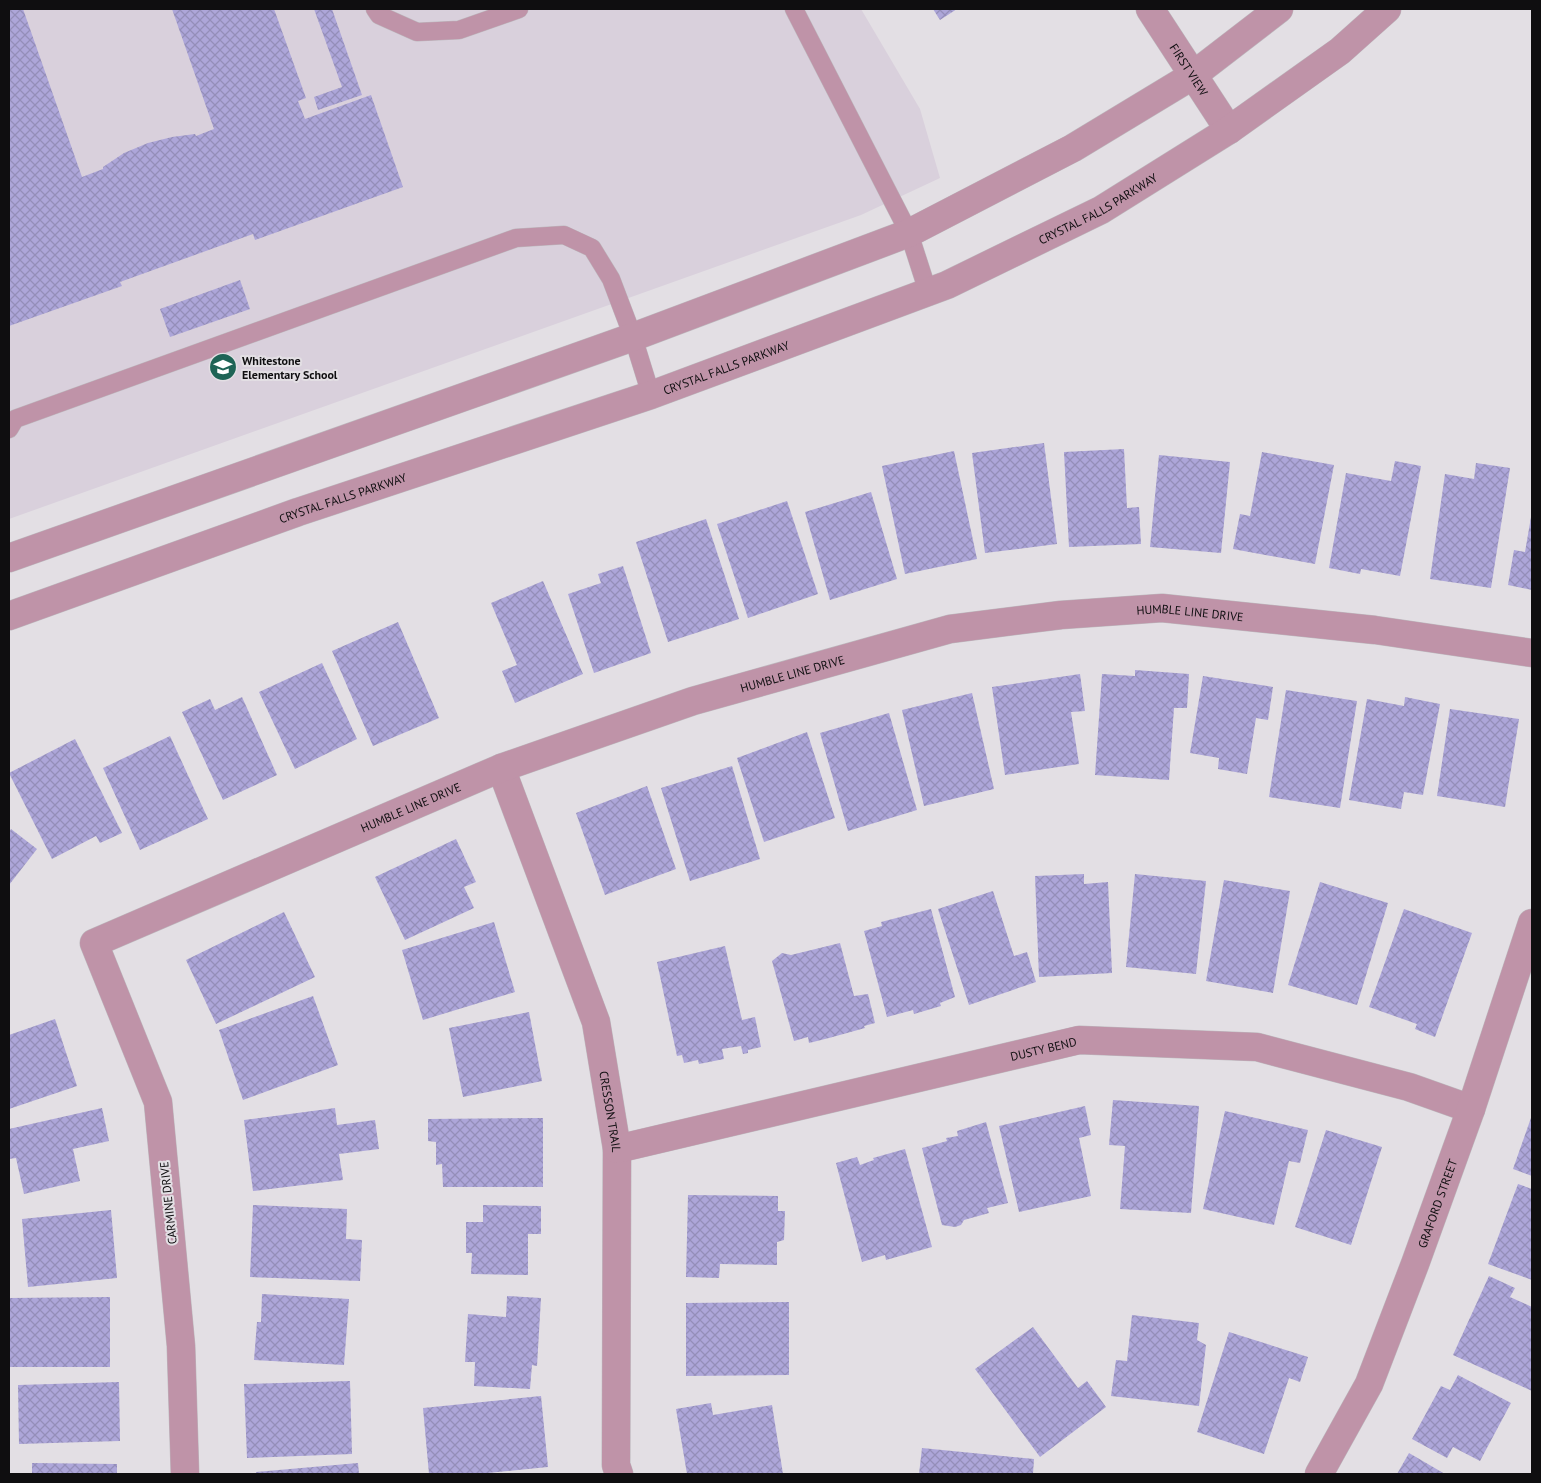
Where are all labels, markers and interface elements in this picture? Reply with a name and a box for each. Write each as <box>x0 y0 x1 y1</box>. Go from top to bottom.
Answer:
street label: FIRST VIEW <box>1167 40 1212 98</box>
street label: CRYSTAL FALLS PARKWAY <box>1036 169 1160 247</box>
street label: CRYSTAL FALLS PARKWAY <box>661 337 791 397</box>
school or university icon: Whitestone Elementary School <box>208 352 238 382</box>
place label: Whitestone Elementary School <box>242 353 338 382</box>
street label: CRYSTAL FALLS PARKWAY <box>277 469 408 526</box>
street label: HUMBLE LINE DRIVE <box>1136 601 1244 624</box>
street label: HUMBLE LINE DRIVE <box>738 651 846 695</box>
street label: HUMBLE LINE DRIVE <box>358 779 463 835</box>
street label: DUSTY BEND <box>1009 1033 1078 1063</box>
street label: CRESSON TRAIL <box>597 1070 625 1152</box>
street label: GRAFORD STREET <box>1414 1156 1460 1250</box>
street label: CARMINE DRIVE <box>156 1161 180 1245</box>

